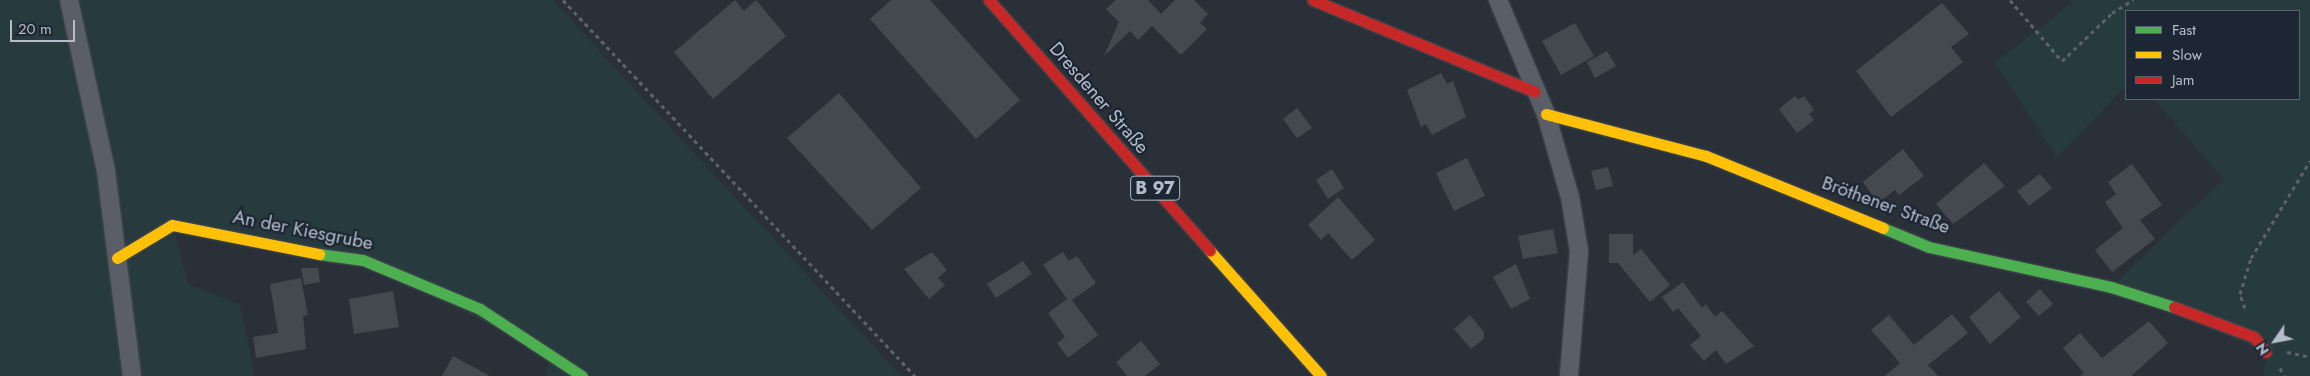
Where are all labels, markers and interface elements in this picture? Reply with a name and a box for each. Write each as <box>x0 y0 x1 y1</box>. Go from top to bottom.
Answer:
scale bar <box>12 10 78 42</box>
legend <box>2125 10 2300 100</box>
text: 20 m <box>18 18 52 40</box>
text: Fast <box>2172 19 2196 41</box>
street label: Dresdener Straße <box>1044 38 1154 158</box>
text: Slow <box>2172 44 2202 66</box>
text: Jam <box>2172 69 2195 91</box>
street label: Bröthener Straße <box>1819 171 1953 239</box>
road number: B 97 <box>1130 172 1180 204</box>
street label: An der Kiesgrube <box>231 205 375 255</box>
north arrow <box>2250 316 2300 366</box>
text: N <box>2251 339 2274 359</box>

